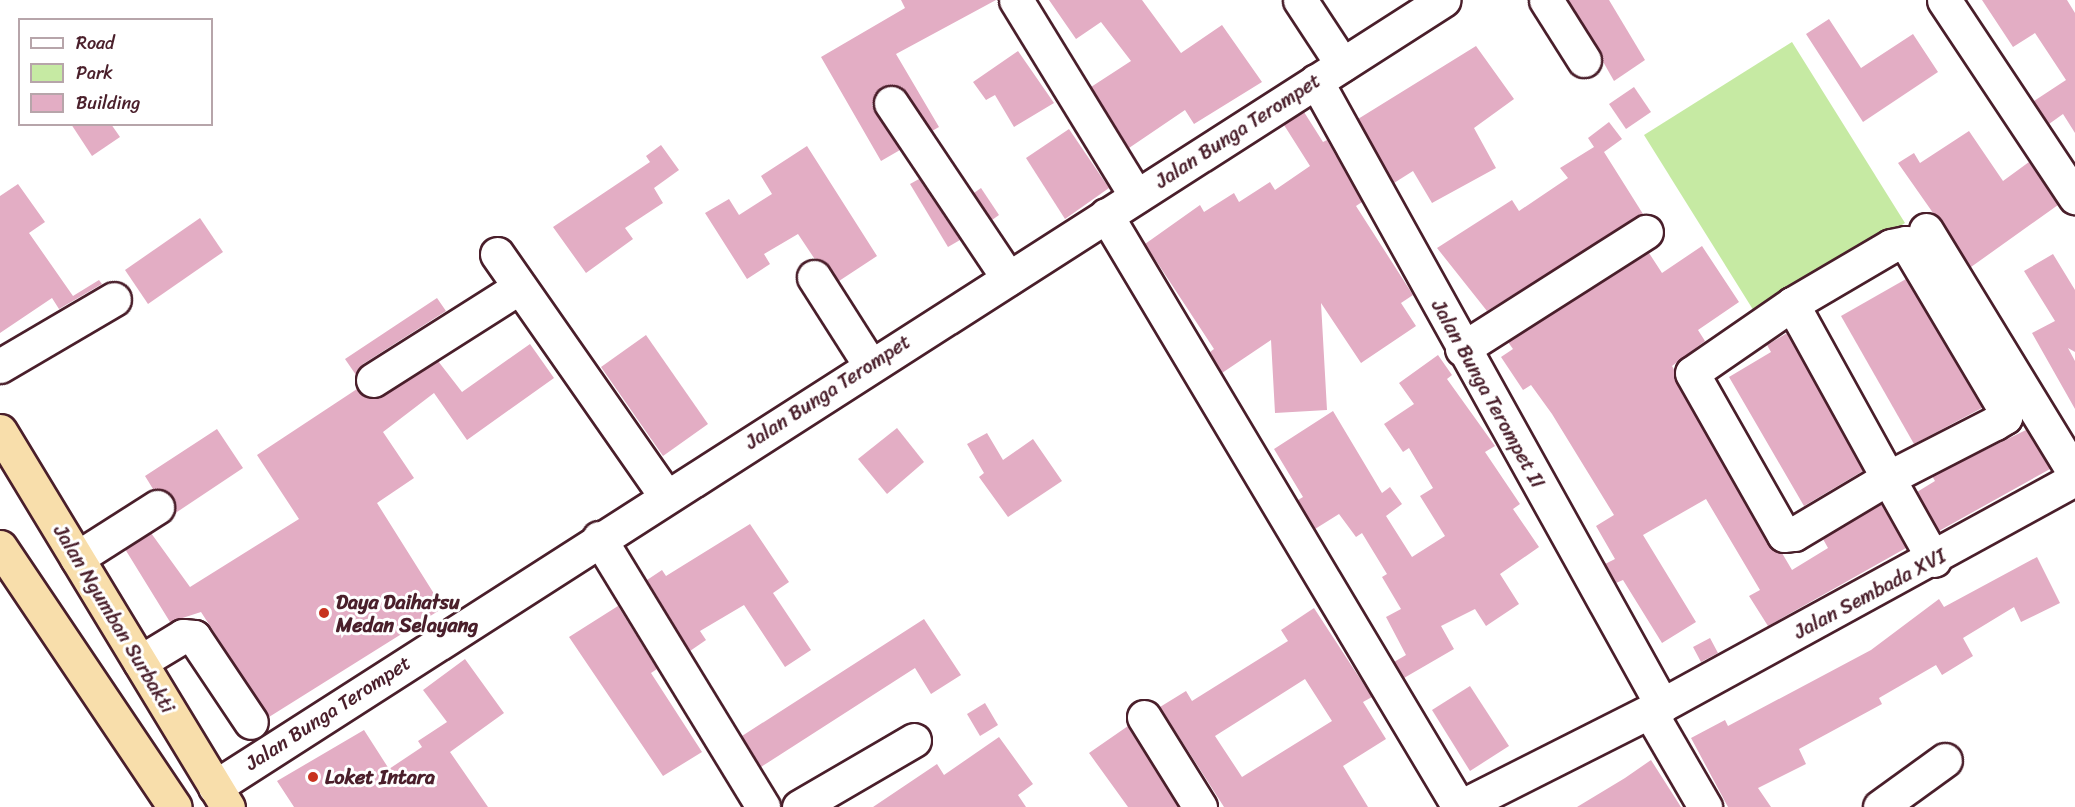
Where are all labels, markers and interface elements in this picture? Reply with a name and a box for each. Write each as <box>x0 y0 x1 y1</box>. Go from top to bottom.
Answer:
legend <box>18 18 213 126</box>
text: Road <box>76 27 115 59</box>
text: Park <box>76 57 113 89</box>
street label: Jalan Bunga Terompet <box>1151 68 1325 194</box>
text: Building <box>76 87 140 119</box>
street label: Jalan Bunga Terompet II <box>1426 295 1550 493</box>
street label: Jalan Bunga Terompet <box>741 329 915 455</box>
street label: Jalan Ngumban Surbakti <box>48 521 180 717</box>
street label: Jalan Sembada XVI <box>1790 544 1950 644</box>
place label: Daya Daihatsu Medan Selayang <box>336 590 479 637</box>
marker: Daya Daihatsu Medan Selayang <box>317 606 331 620</box>
street label: Jalan Bunga Terompet <box>241 650 415 776</box>
place label: Loket Intara <box>325 765 435 789</box>
marker: Loket Intara <box>306 770 320 784</box>

